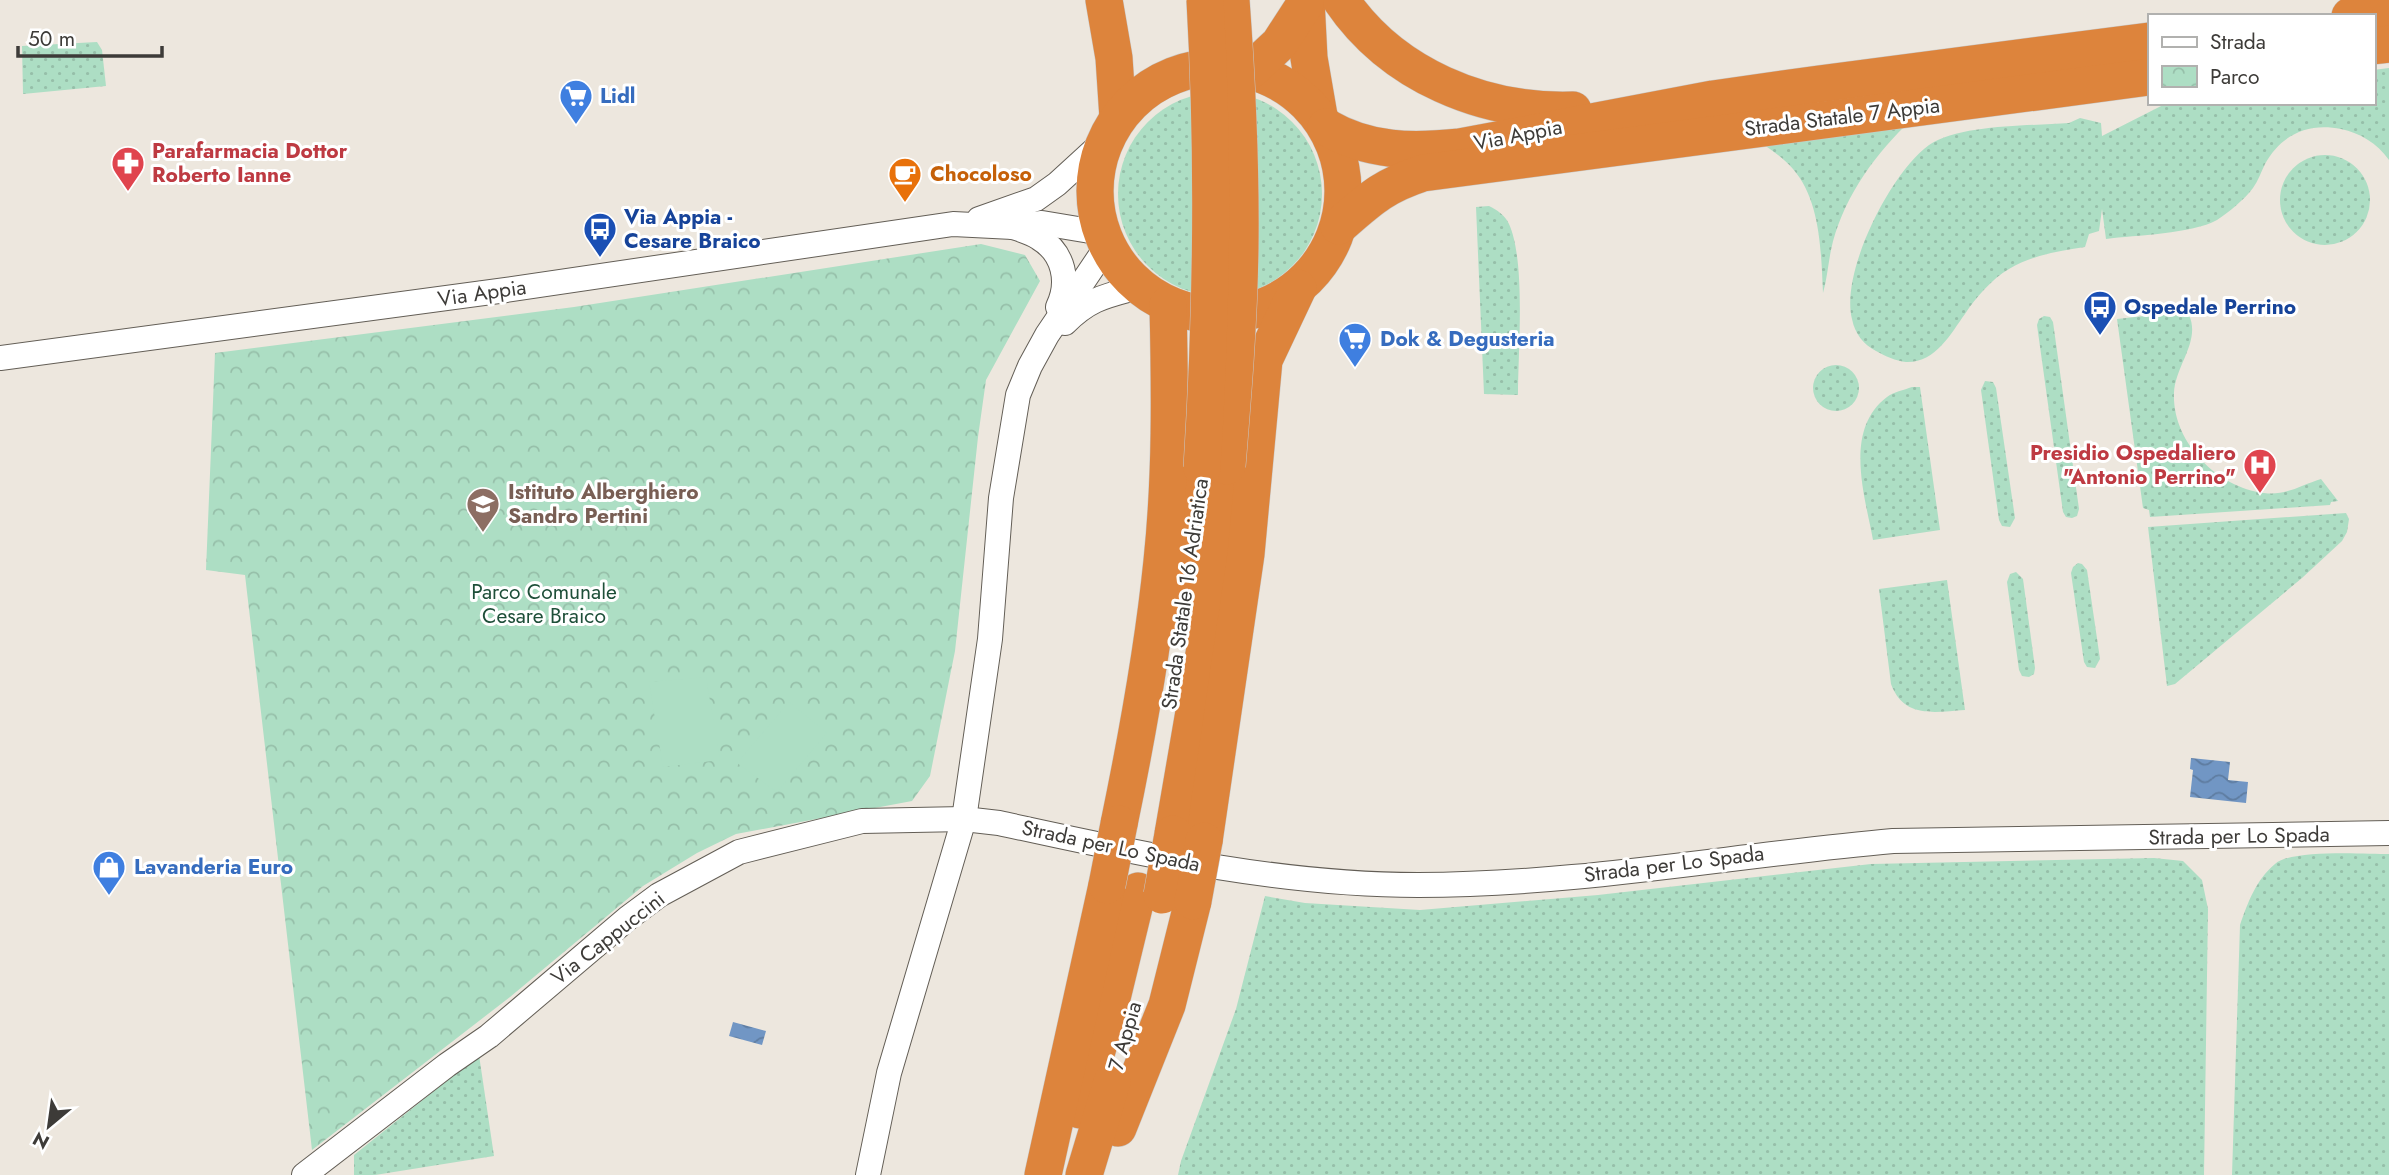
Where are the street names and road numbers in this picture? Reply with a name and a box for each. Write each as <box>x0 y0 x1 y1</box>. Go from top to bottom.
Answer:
street label: Strada Statale 7 Appia <box>1743 90 1941 144</box>
street label: Via Appia <box>1471 112 1565 158</box>
street label: Via Appia <box>436 272 528 314</box>
street label: Strada Statale 16 Adriatica <box>1154 477 1216 711</box>
street label: Strada per Lo Spada <box>1019 812 1203 880</box>
street label: Strada per Lo Spada <box>2148 819 2330 853</box>
street label: Strada per Lo Spada <box>1582 838 1766 890</box>
street label: Via Cappuccini <box>545 884 671 992</box>
street label: 7 Appia <box>1101 998 1149 1074</box>

